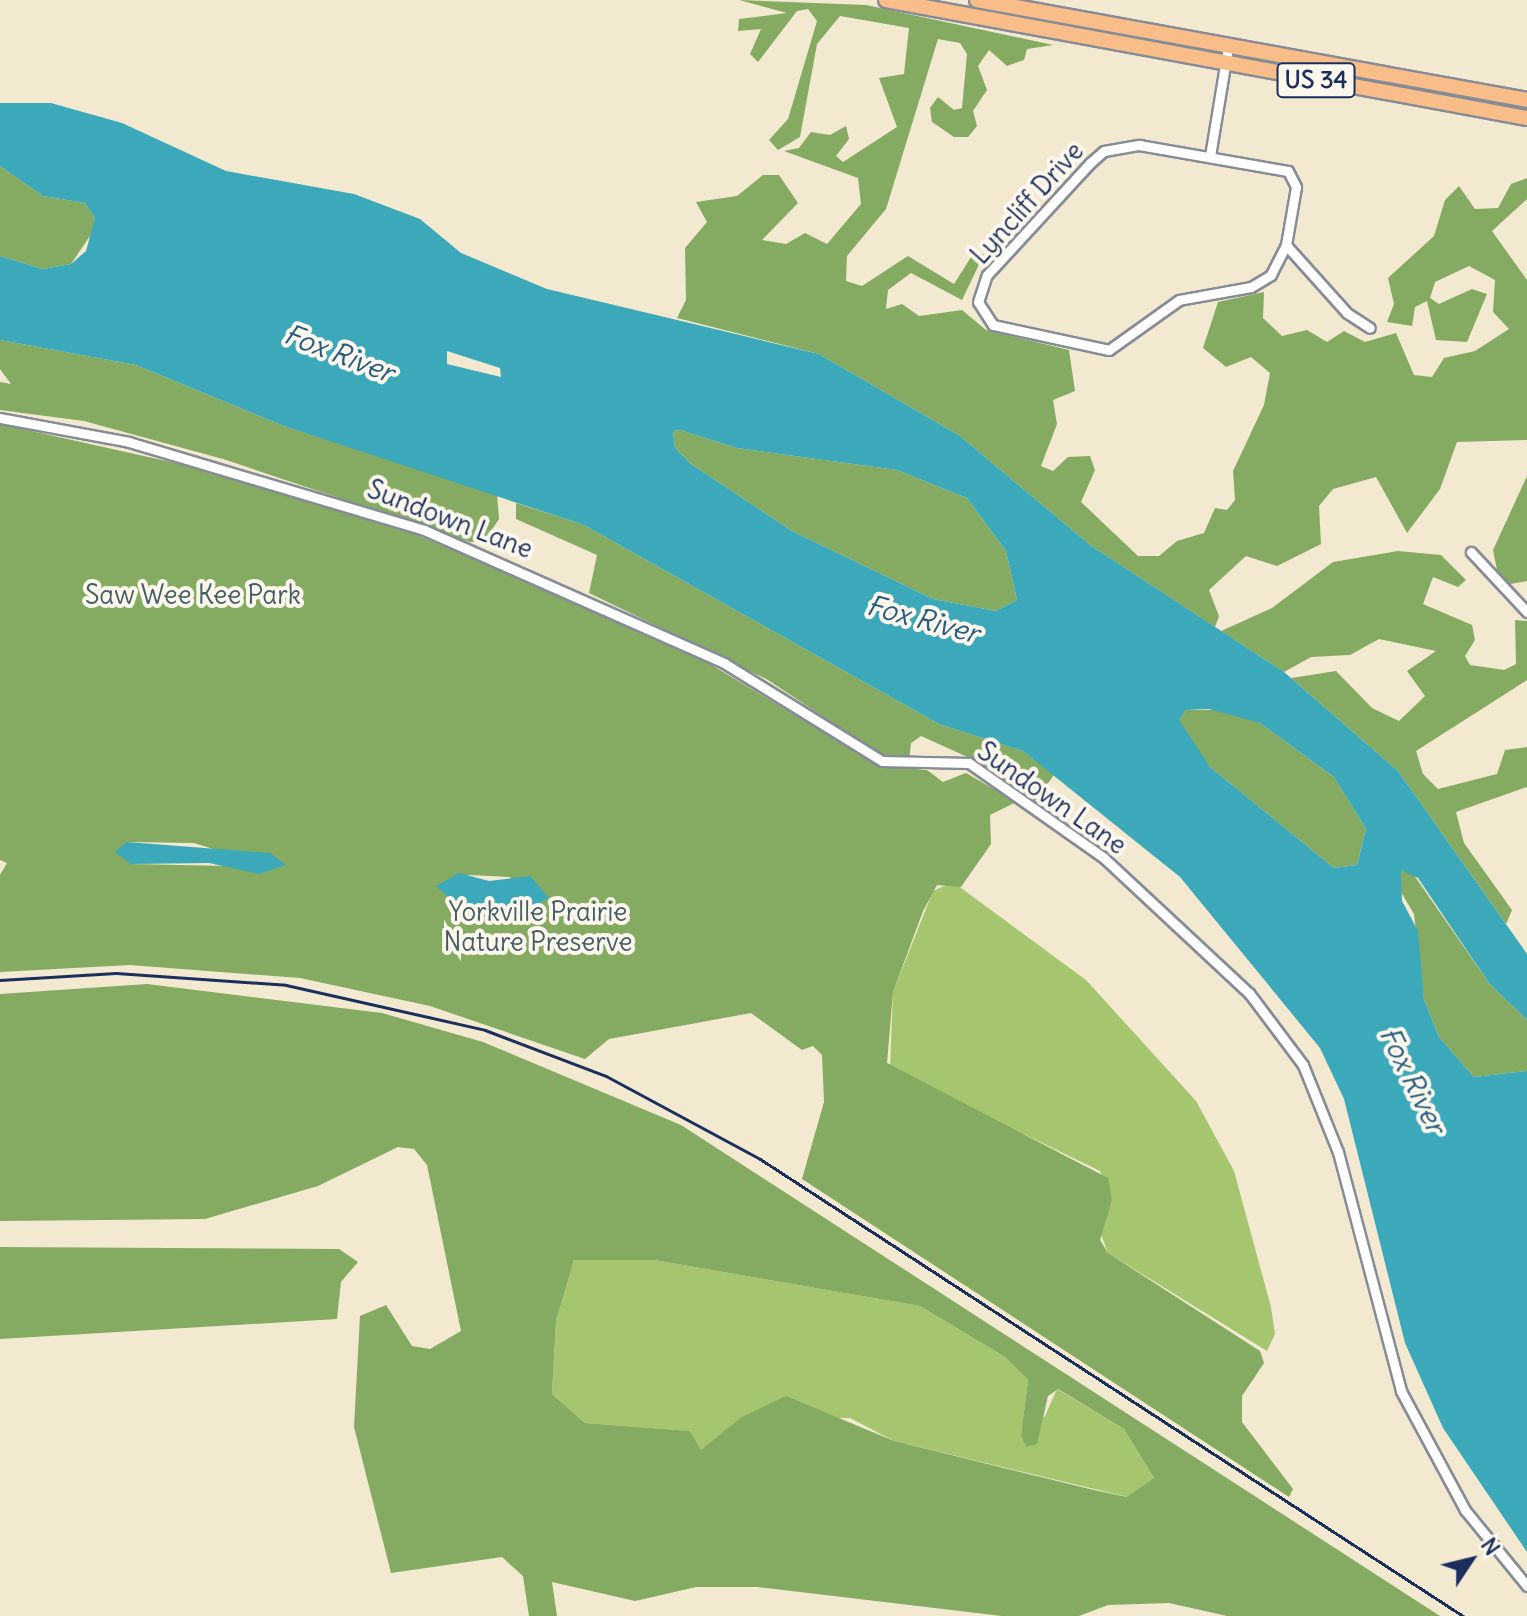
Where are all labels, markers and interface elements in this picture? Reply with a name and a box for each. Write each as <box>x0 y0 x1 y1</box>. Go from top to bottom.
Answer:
road number: US 34 <box>1276 60 1356 100</box>
street label: Lyncliff Drive <box>964 136 1090 270</box>
water label: Fox River <box>280 317 398 389</box>
street label: Sundown Lane <box>363 473 537 565</box>
park label: Saw Wee Kee Park <box>85 579 301 611</box>
water label: Fox River <box>863 588 983 650</box>
street label: Sundown Lane <box>972 735 1132 861</box>
park label: Yorkville Prairie Nature Preserve <box>443 896 633 958</box>
water label: Fox River <box>1373 1021 1453 1139</box>
north arrow <box>1431 1520 1511 1600</box>
text: N <box>1475 1532 1506 1560</box>

